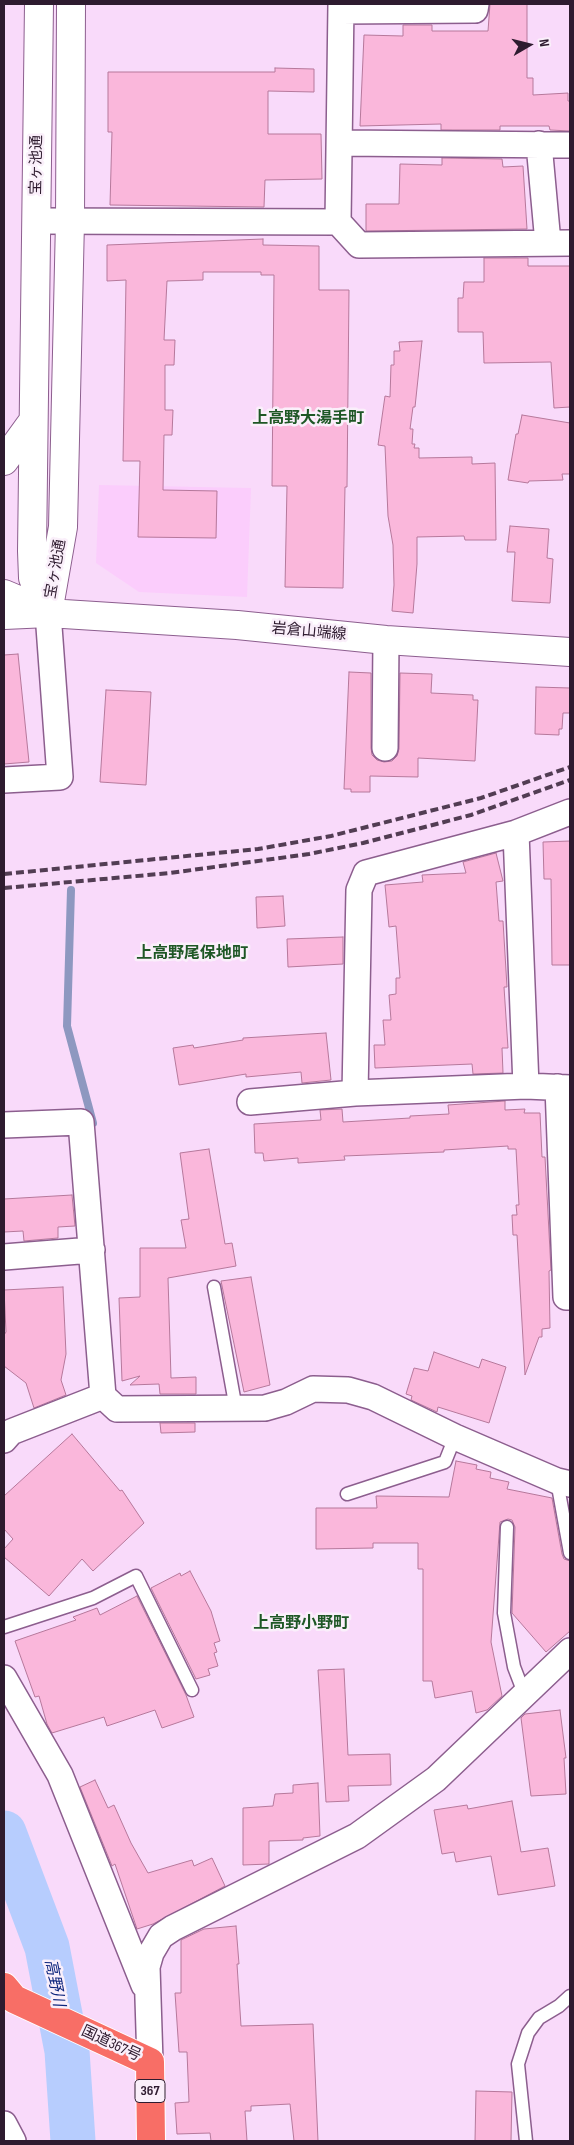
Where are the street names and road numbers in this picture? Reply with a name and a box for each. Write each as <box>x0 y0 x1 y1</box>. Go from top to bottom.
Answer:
street label: 宝ヶ池通 <box>27 135 47 195</box>
street label: 宝ヶ池通 <box>42 538 70 600</box>
street label: 岩倉山端線 <box>271 620 347 644</box>
street label: 国道367号 <box>78 2022 144 2066</box>
road number: 367 <box>135 2080 165 2102</box>

